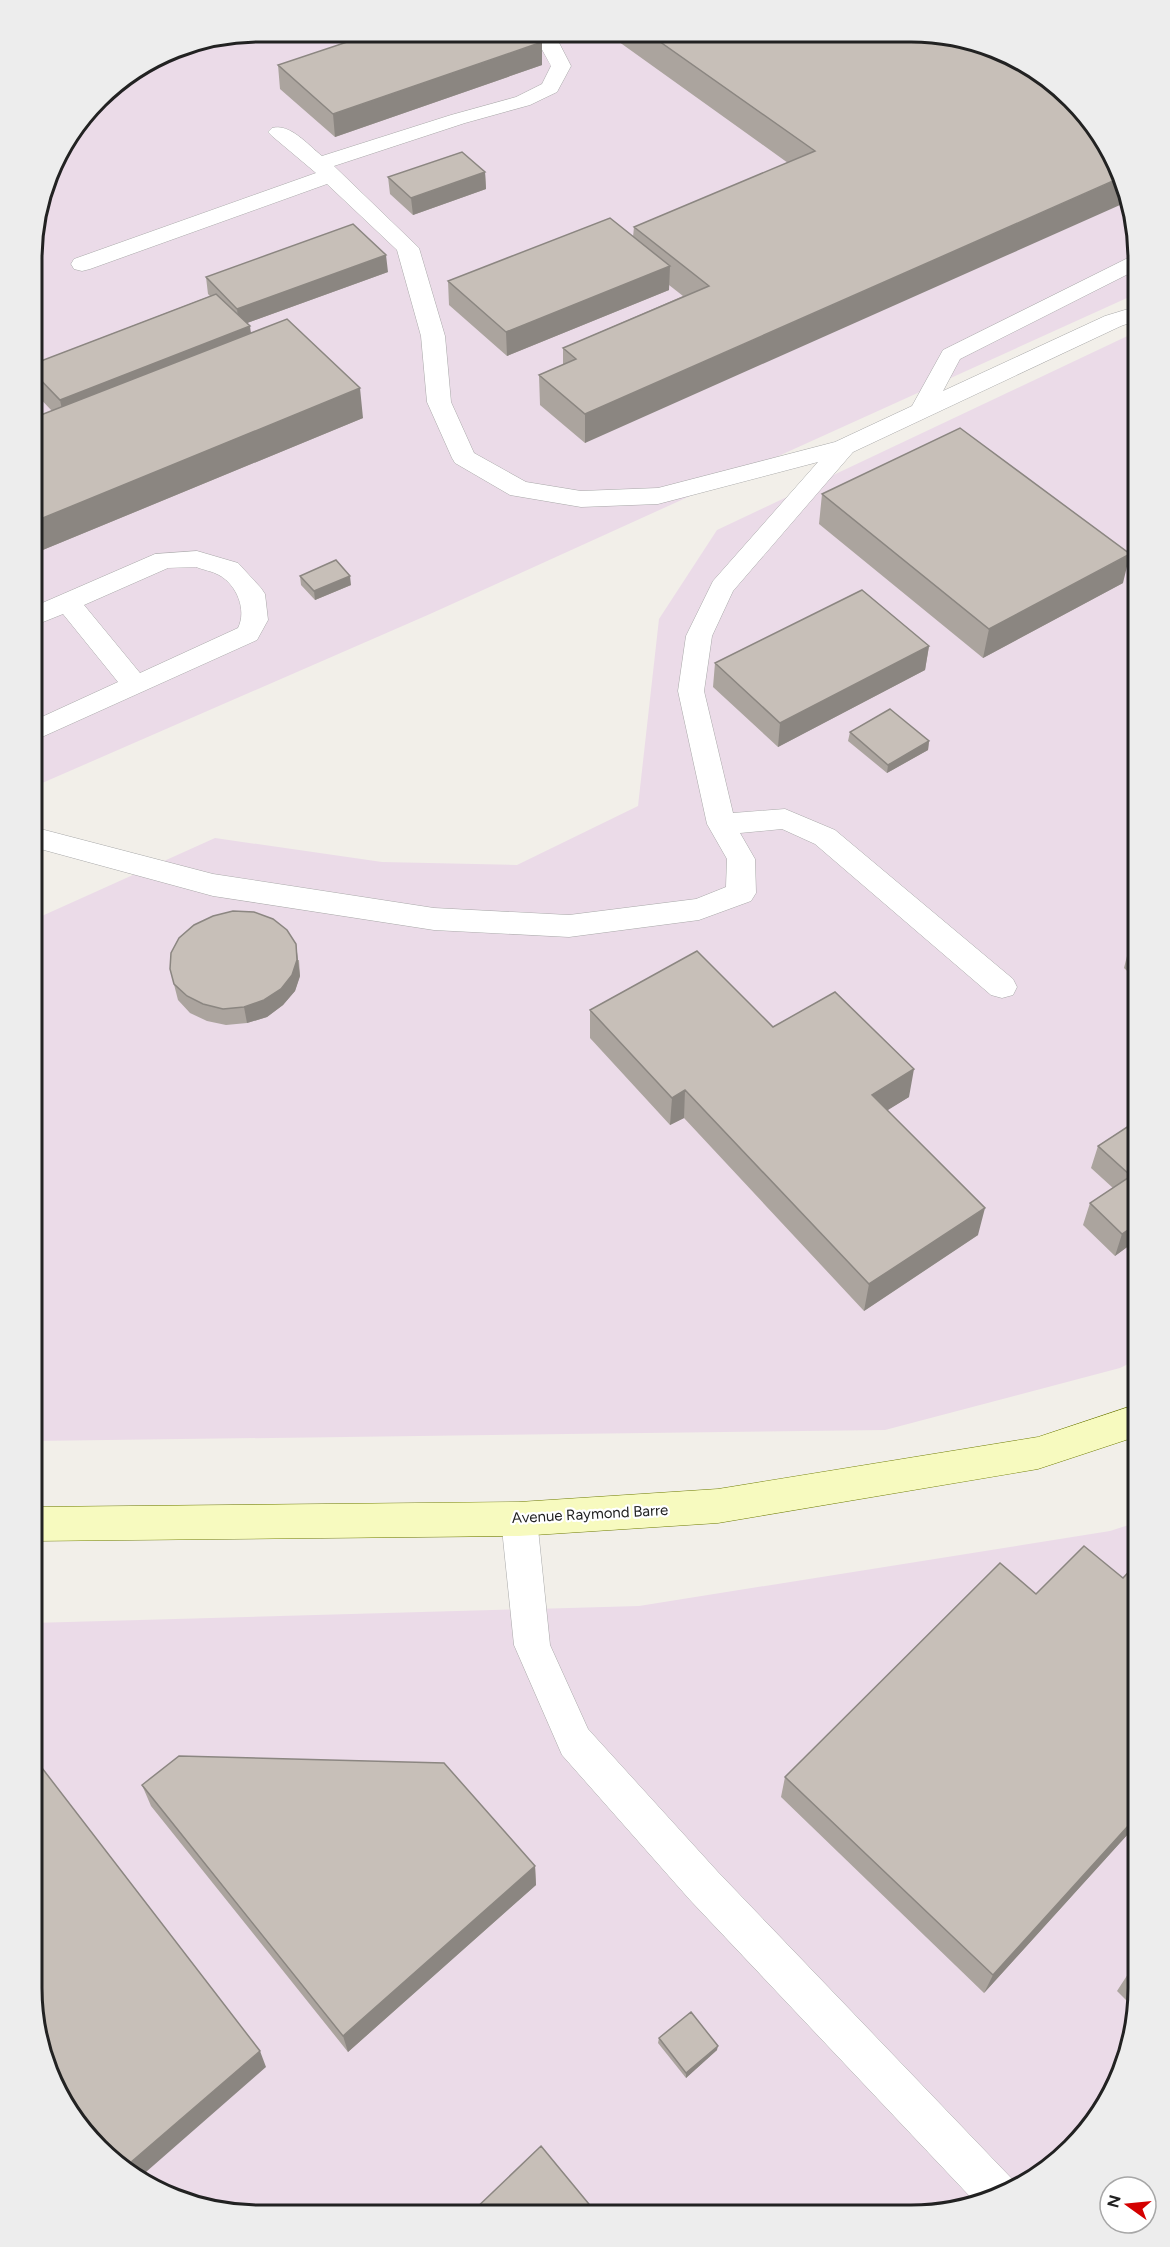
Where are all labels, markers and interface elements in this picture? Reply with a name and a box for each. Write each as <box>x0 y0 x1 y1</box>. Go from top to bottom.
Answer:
street label: Avenue Raymond Barre <box>511 1501 669 1527</box>
north arrow <box>1098 2175 1158 2235</box>
text: N <box>1103 2193 1125 2210</box>

